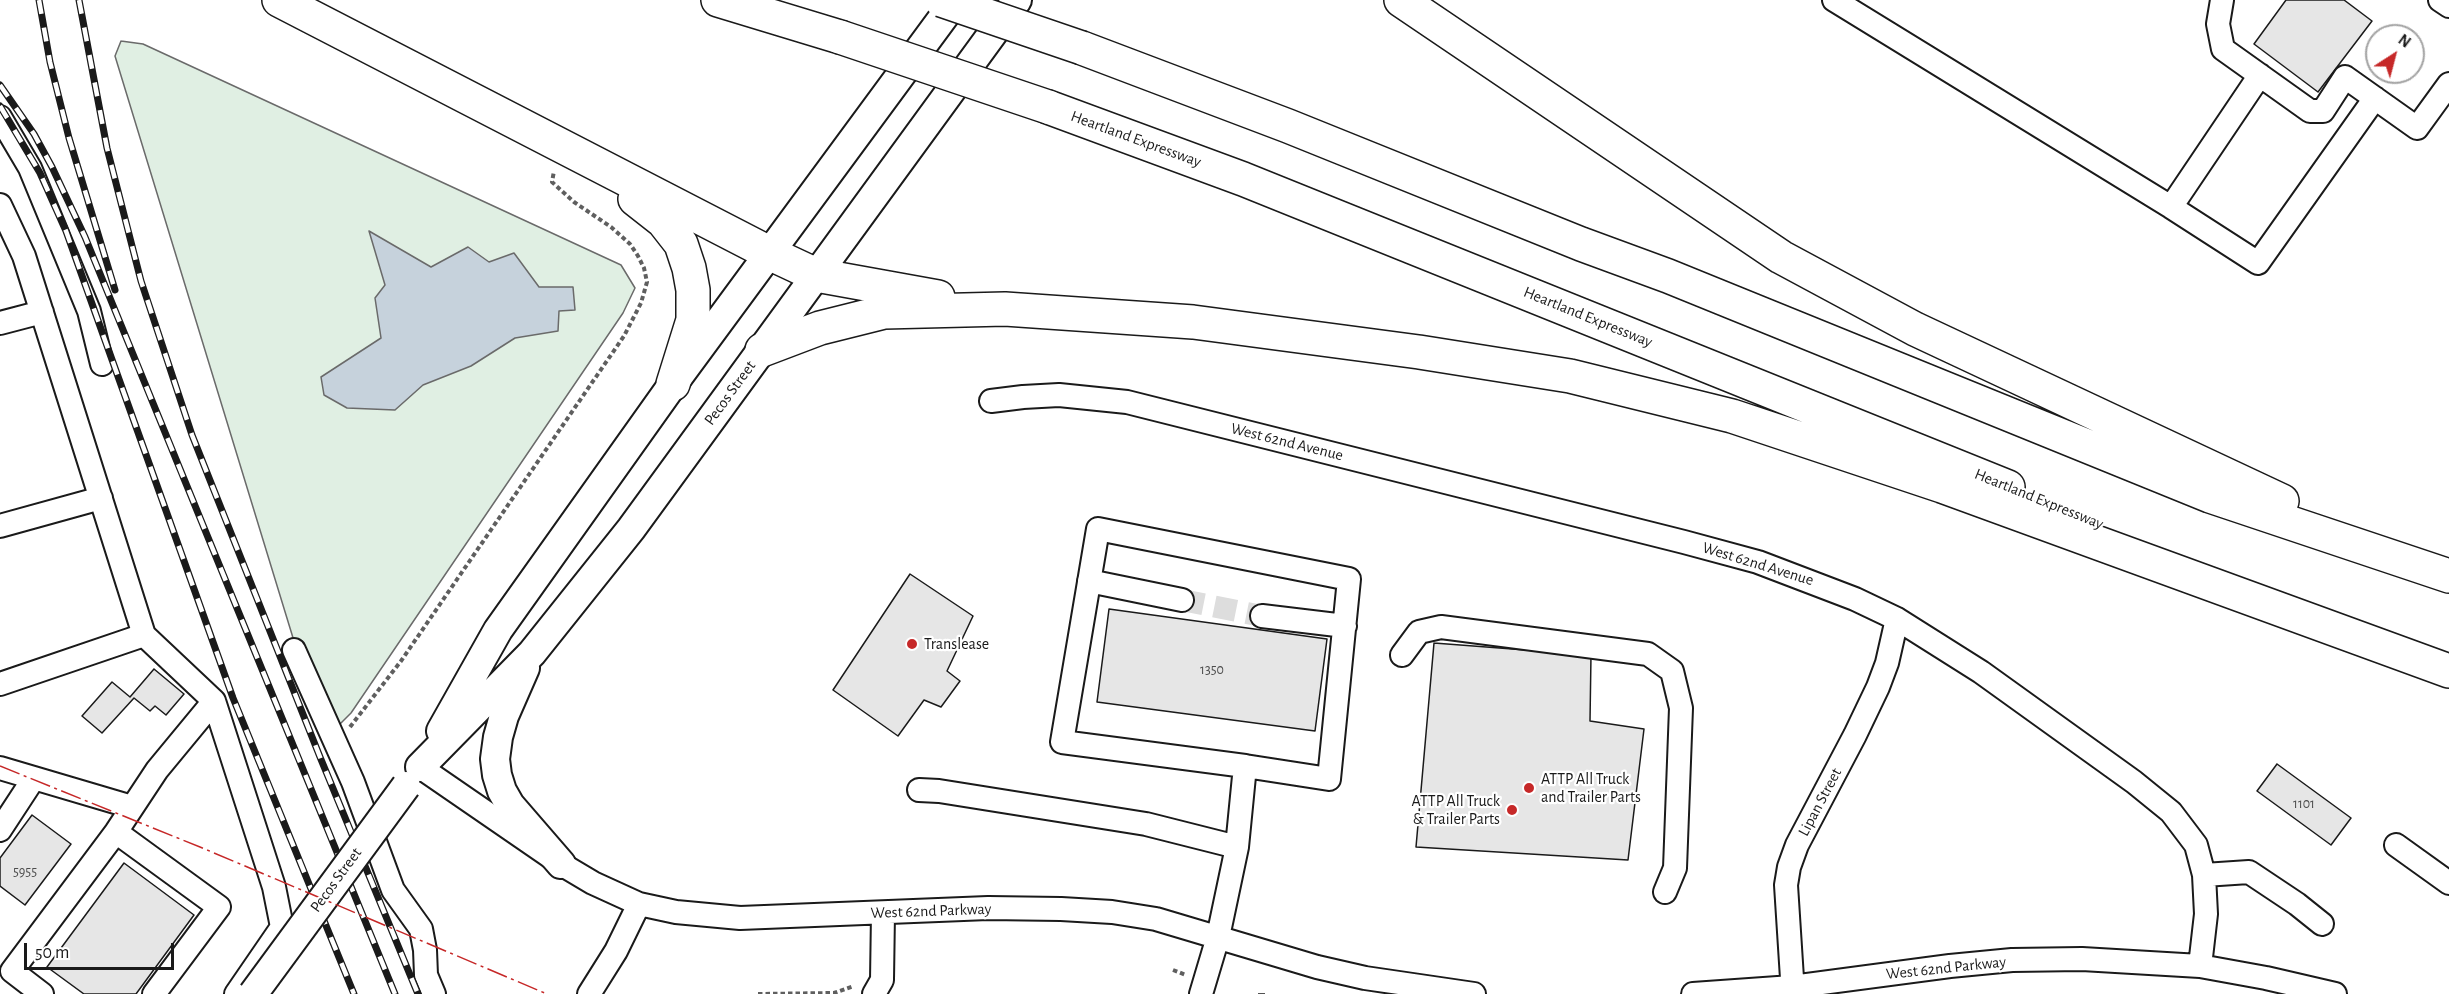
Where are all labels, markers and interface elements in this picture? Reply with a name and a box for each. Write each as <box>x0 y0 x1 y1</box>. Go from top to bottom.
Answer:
north arrow <box>2365 24 2425 84</box>
text: N <box>2395 31 2414 51</box>
street label: Heartland Expressway <box>1068 106 1204 172</box>
street label: Heartland Expressway <box>1521 282 1655 352</box>
street label: Pecos Street <box>700 357 760 429</box>
street label: West 62nd Avenue <box>1229 419 1345 465</box>
street label: Heartland Expressway <box>1972 464 2106 534</box>
street label: West 62nd Avenue <box>1700 538 1816 590</box>
place label: Translease <box>924 634 989 654</box>
marker: Translease <box>905 637 919 651</box>
house number: 1350 <box>1200 662 1224 678</box>
street label: Lipan Street <box>1794 765 1846 839</box>
place label: ATTP All Truck and Trailer Parts <box>1541 769 1641 807</box>
marker: ATTP All Truck and Trailer Parts <box>1522 781 1536 795</box>
place label: ATTP All Truck & Trailer Parts <box>1412 791 1500 829</box>
house number: 1101 <box>2293 796 2315 812</box>
marker: ATTP All Truck & Trailer Parts <box>1505 803 1519 817</box>
street label: Pecos Street <box>306 844 366 916</box>
house number: 5955 <box>13 864 37 880</box>
street label: West 62nd Parkway <box>870 899 992 923</box>
scale bar <box>27 931 177 969</box>
text: 50 m <box>35 944 69 962</box>
street label: West 62nd Parkway <box>1885 952 2007 984</box>

